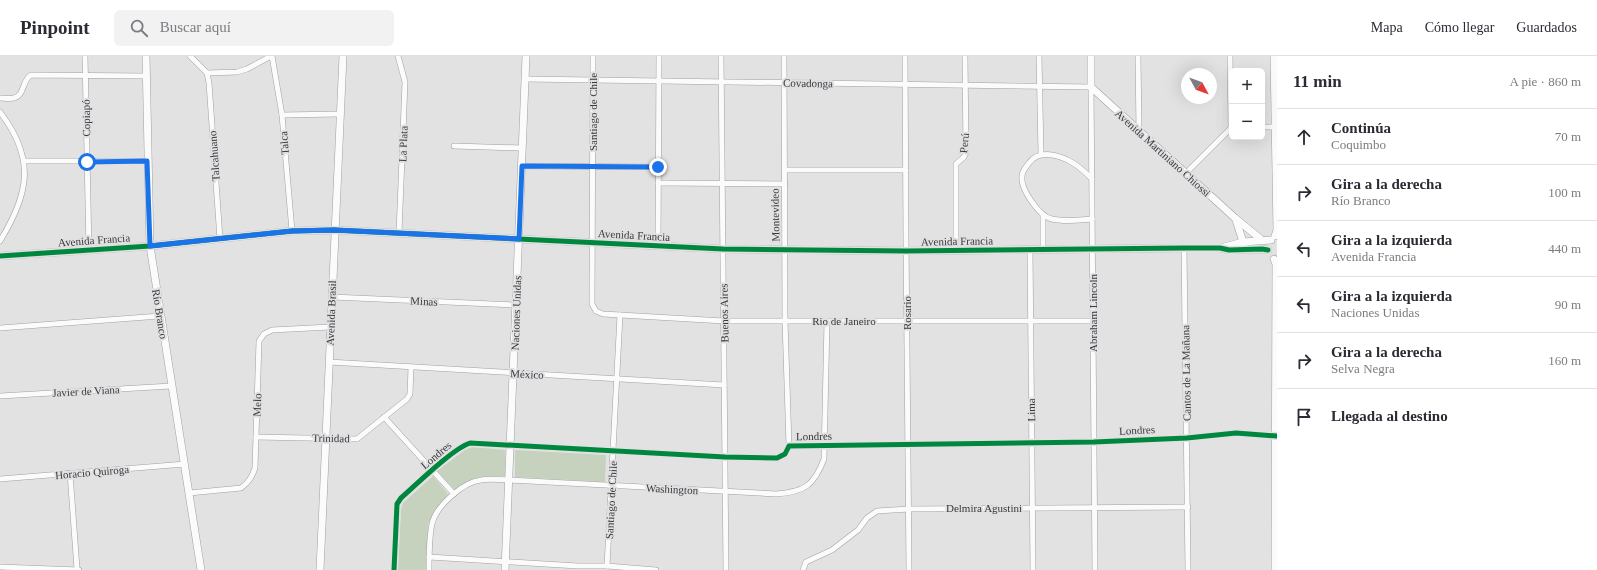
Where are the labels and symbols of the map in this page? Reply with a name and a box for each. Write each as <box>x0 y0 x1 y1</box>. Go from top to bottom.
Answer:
north arrow <box>1181 68 1217 104</box>
street label: Santiago de Chile <box>587 73 599 151</box>
street label: Covadonga <box>783 77 833 89</box>
street label: Copiapó <box>80 99 92 137</box>
street label: Avenida Martiniano Chiossi <box>1113 107 1213 199</box>
street label: La Plata <box>396 126 410 162</box>
street label: Talcahuano <box>206 130 222 182</box>
street label: Talca <box>277 131 291 155</box>
street label: Perú <box>957 132 971 154</box>
route start <box>78 153 96 171</box>
route end <box>649 158 667 176</box>
street label: Montevideo <box>769 188 781 242</box>
street label: Avenida Francia <box>598 227 670 243</box>
street label: Avenida Francia <box>58 231 131 249</box>
street label: Avenida Francia <box>921 234 993 248</box>
street label: Abraham Lincoln <box>1087 274 1099 352</box>
street label: Naciones Unidas <box>509 275 523 351</box>
street label: Avenida Brasil <box>324 280 338 346</box>
street label: Buenos Aires <box>717 283 731 343</box>
street label: Río Branco <box>150 288 170 340</box>
street label: Minas <box>410 294 438 308</box>
street label: Rosario <box>901 295 913 330</box>
street label: Rio de Janeiro <box>812 315 876 327</box>
street label: Cantos de La Mañana <box>1179 325 1193 421</box>
street label: México <box>510 367 545 381</box>
street label: Javier de Viana <box>52 383 120 399</box>
street label: Melo <box>251 393 263 417</box>
street label: Lima <box>1025 398 1037 422</box>
street label: Londres <box>1119 423 1155 437</box>
street label: Londres <box>796 430 832 442</box>
street label: Trinidad <box>312 432 350 444</box>
street label: Londres <box>418 439 454 471</box>
street label: Santiago de Chile <box>603 461 619 539</box>
street label: Horacio Quiroga <box>55 463 130 481</box>
street label: Washington <box>646 482 699 496</box>
street label: Delmira Agustini <box>946 502 1022 514</box>

